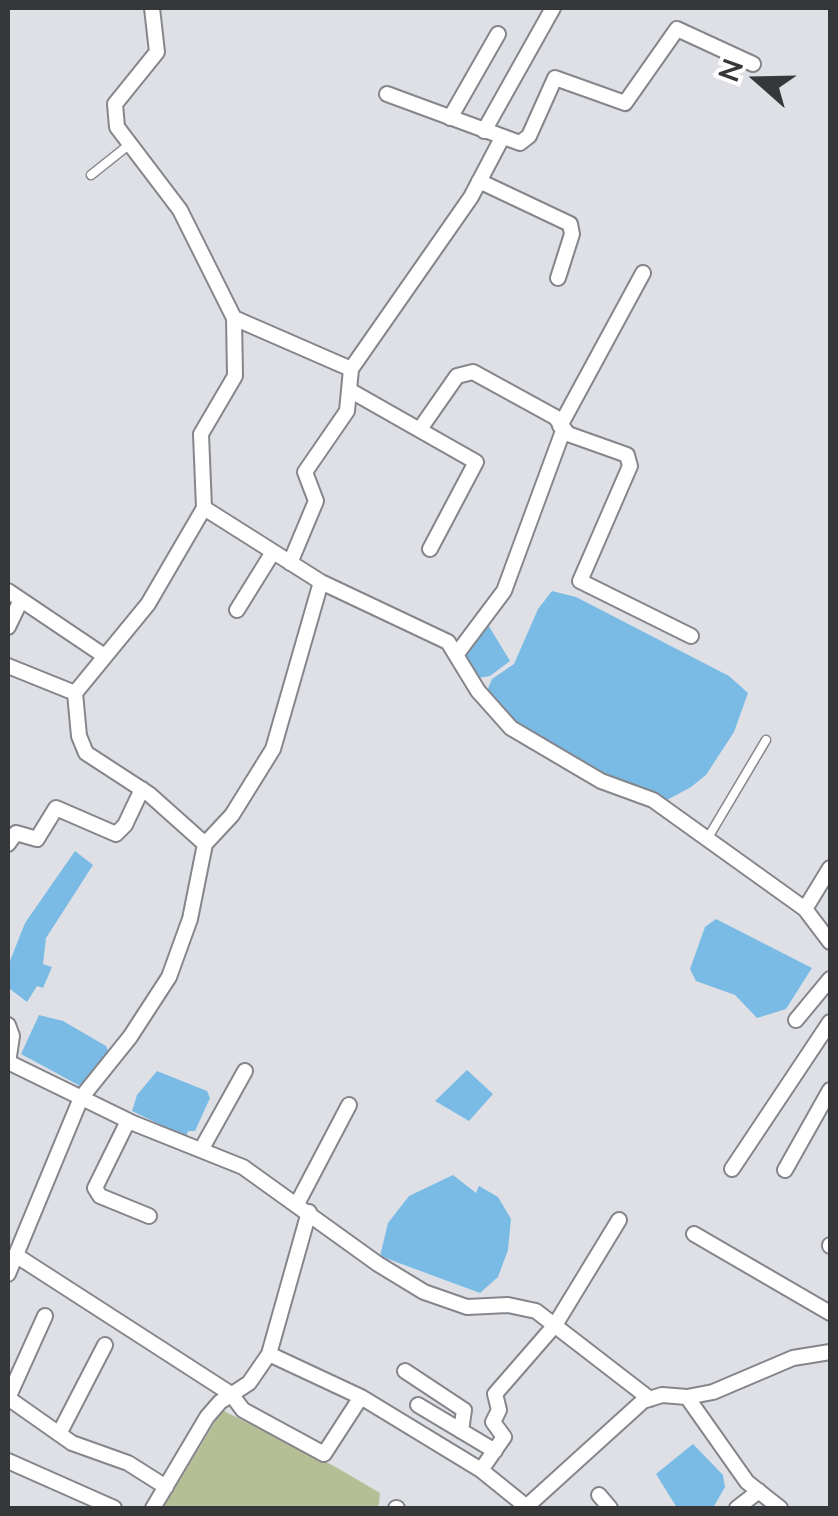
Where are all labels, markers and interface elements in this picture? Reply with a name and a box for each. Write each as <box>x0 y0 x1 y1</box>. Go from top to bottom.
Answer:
north arrow <box>708 30 808 130</box>
text: N <box>710 54 749 86</box>

